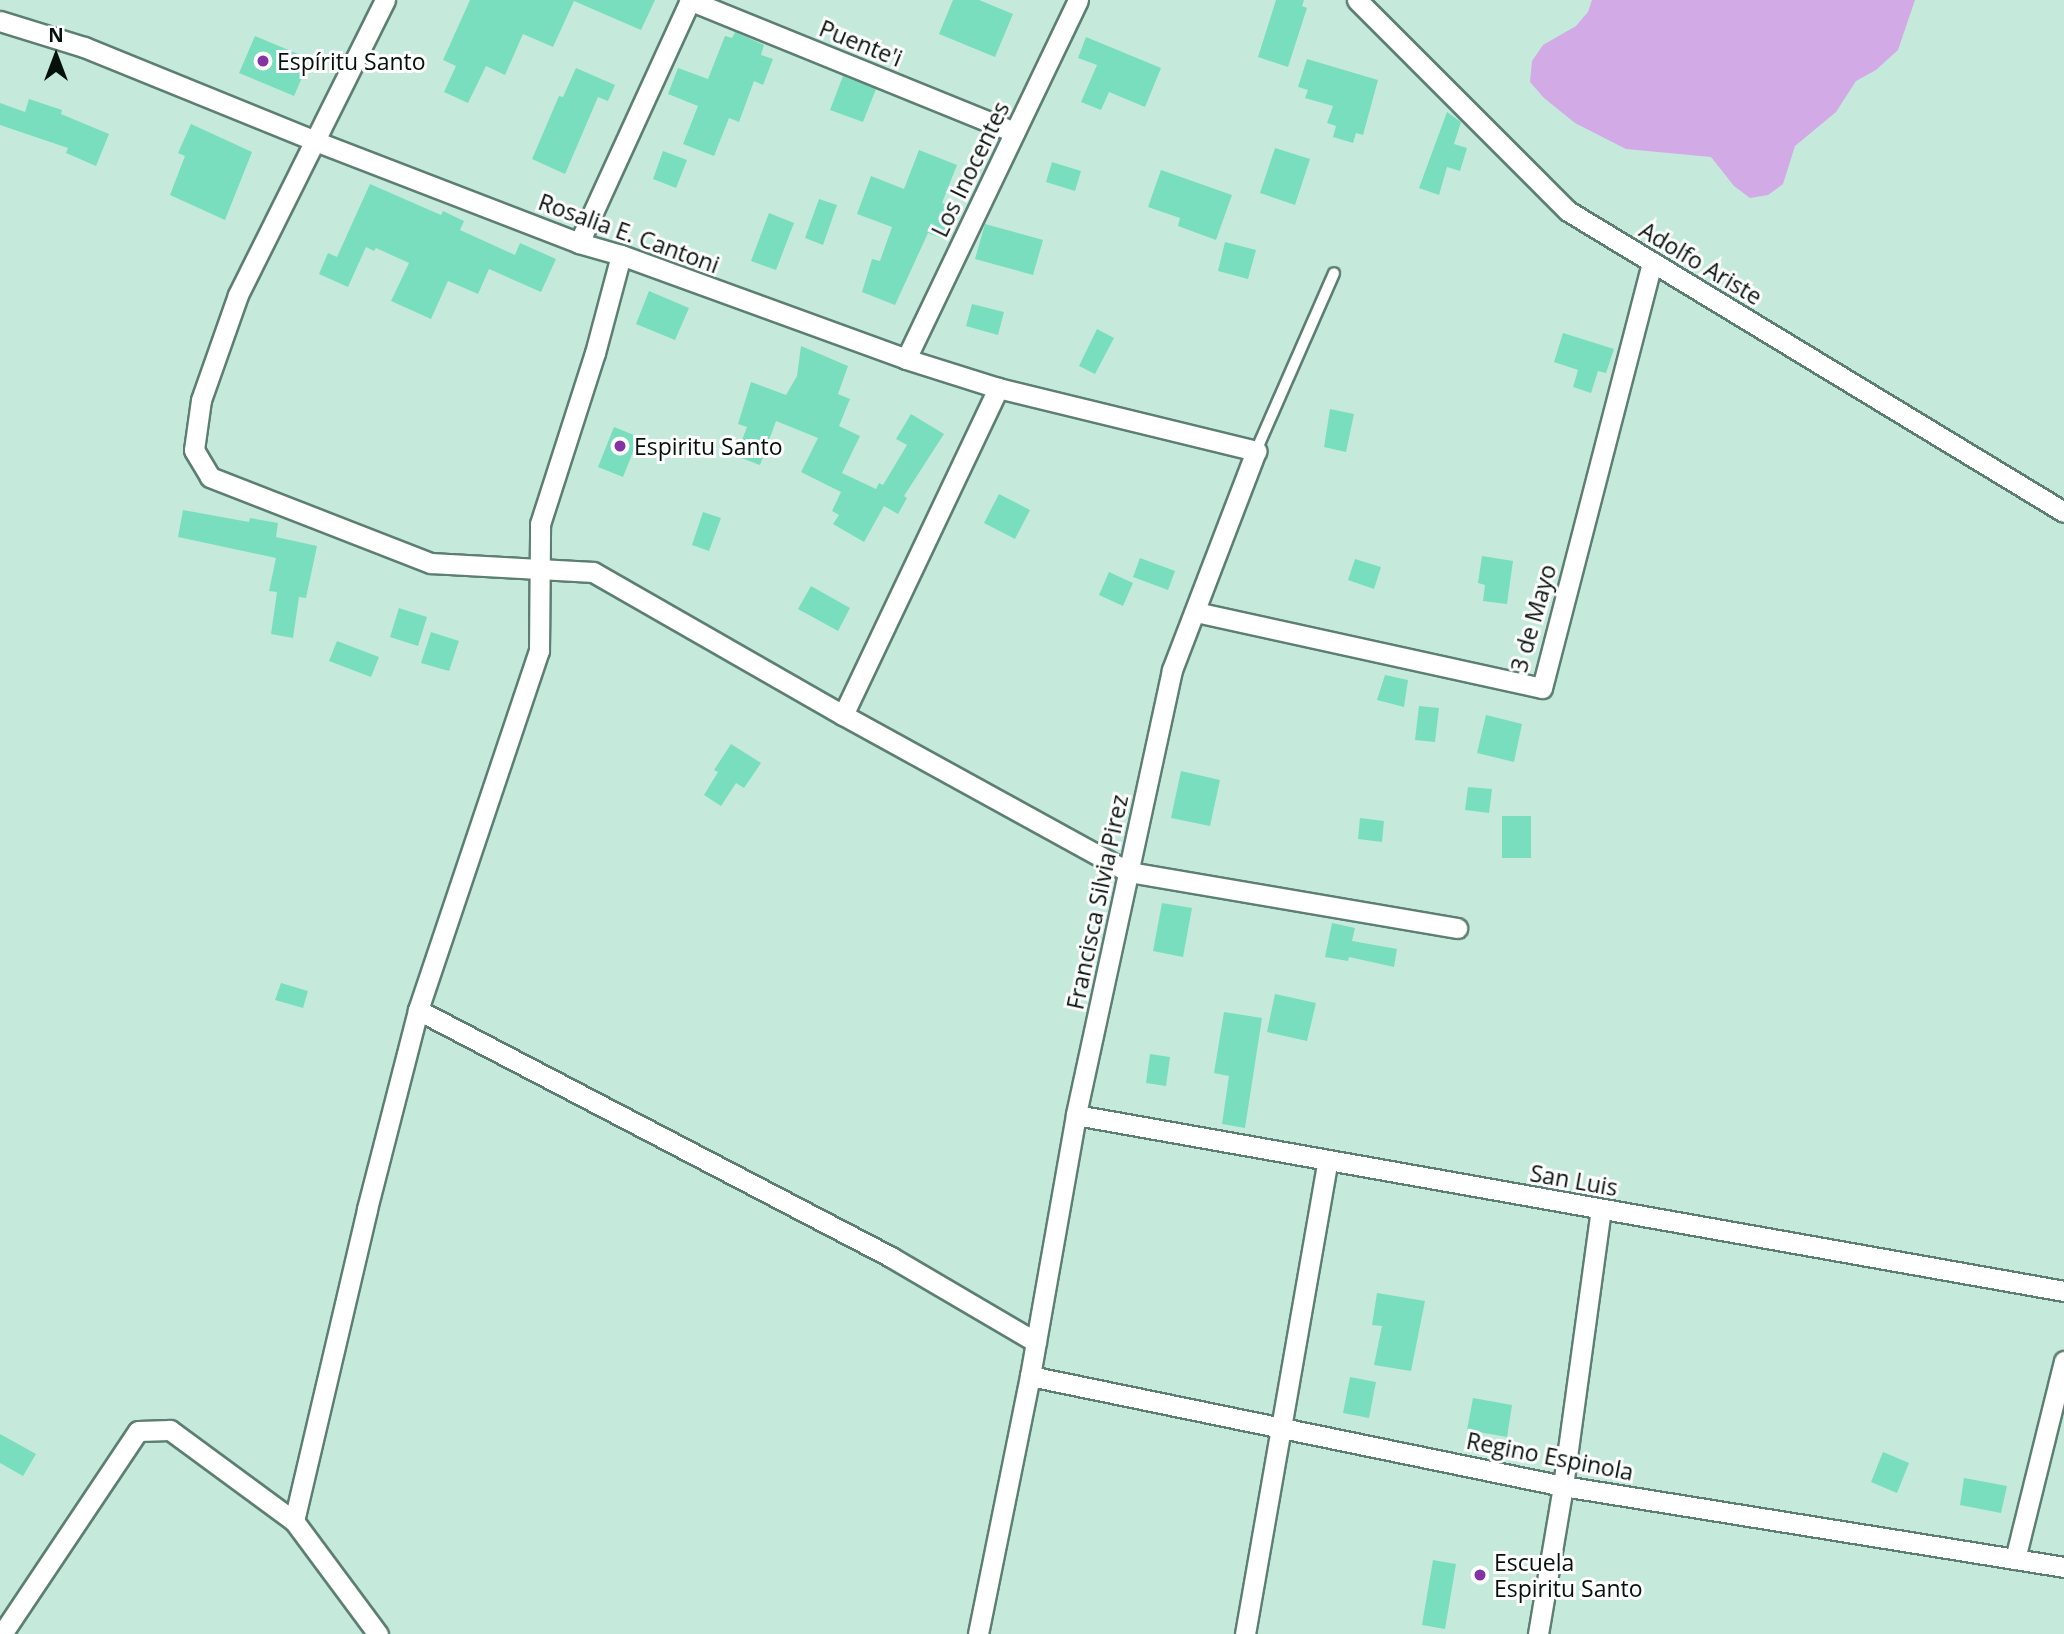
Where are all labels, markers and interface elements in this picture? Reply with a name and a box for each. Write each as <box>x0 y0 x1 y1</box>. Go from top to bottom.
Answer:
street label: Puente'i <box>816 14 906 72</box>
north arrow <box>21 21 91 91</box>
text: N <box>48 22 64 48</box>
place label: Espíritu Santo <box>277 47 426 75</box>
marker: Espíritu Santo <box>255 53 271 69</box>
street label: Los Inocentes <box>925 97 1015 241</box>
street label: Rosalia E. Cantoni <box>535 187 723 279</box>
street label: Adolfo Ariste <box>1635 216 1767 310</box>
place label: Espiritu Santo <box>634 432 783 460</box>
marker: Espiritu Santo <box>612 438 628 454</box>
street label: 3 de Mayo <box>1504 561 1562 675</box>
street label: Francisca Silvia Pirez <box>1061 792 1133 1012</box>
street label: San Luis <box>1528 1159 1620 1201</box>
street label: Regino Espinola <box>1464 1426 1636 1486</box>
place label: Escuela Espiritu Santo <box>1494 1548 1643 1602</box>
marker: Escuela Espiritu Santo <box>1472 1567 1488 1583</box>

